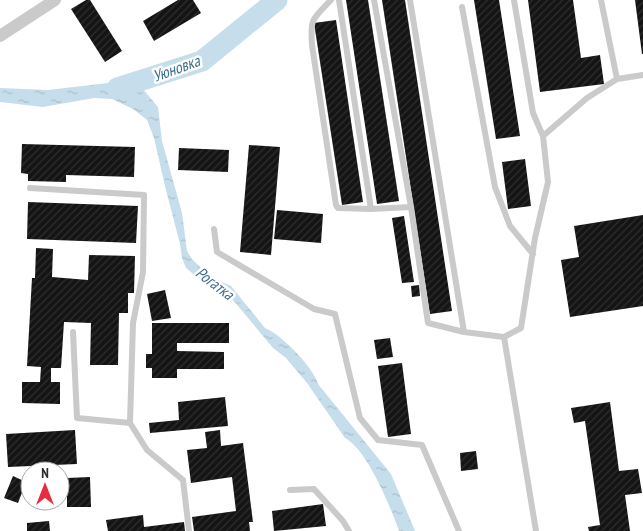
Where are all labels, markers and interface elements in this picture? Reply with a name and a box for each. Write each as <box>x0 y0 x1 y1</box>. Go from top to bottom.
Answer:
water label: Уюновка <box>150 50 204 86</box>
water label: Рогатка <box>192 262 239 305</box>
north arrow <box>20 461 70 511</box>
text: N <box>41 464 49 482</box>

